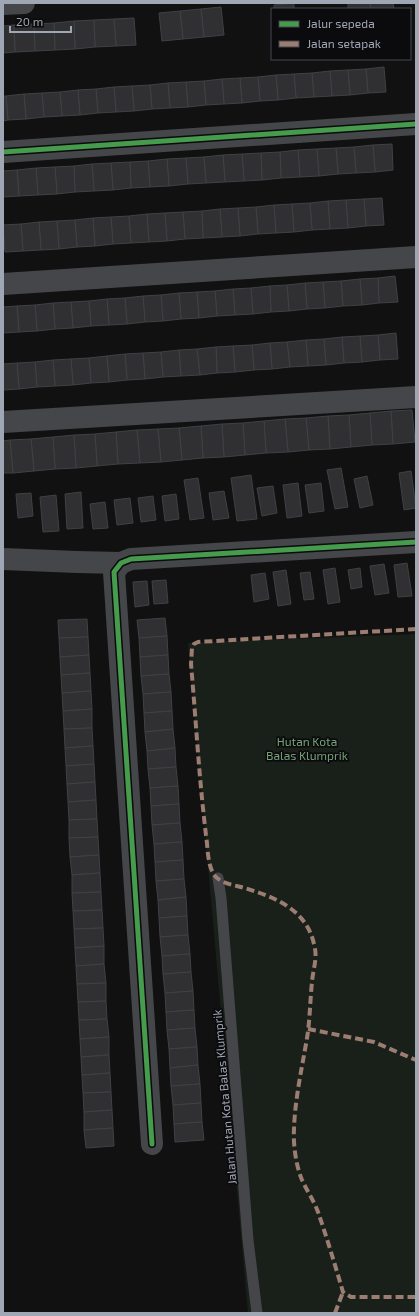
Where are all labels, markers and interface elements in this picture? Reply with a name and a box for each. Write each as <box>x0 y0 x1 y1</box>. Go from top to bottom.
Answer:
scale bar <box>10 8 71 34</box>
legend <box>271 8 411 60</box>
text: 20 m <box>16 14 43 28</box>
text: Jalur sepeda <box>307 16 375 30</box>
text: Jalan setapak <box>307 36 381 50</box>
park label: Hutan Kota Balas Klumprik <box>266 734 348 762</box>
street label: Jalan Hutan Kota Balas Klumprik <box>209 1009 239 1185</box>

